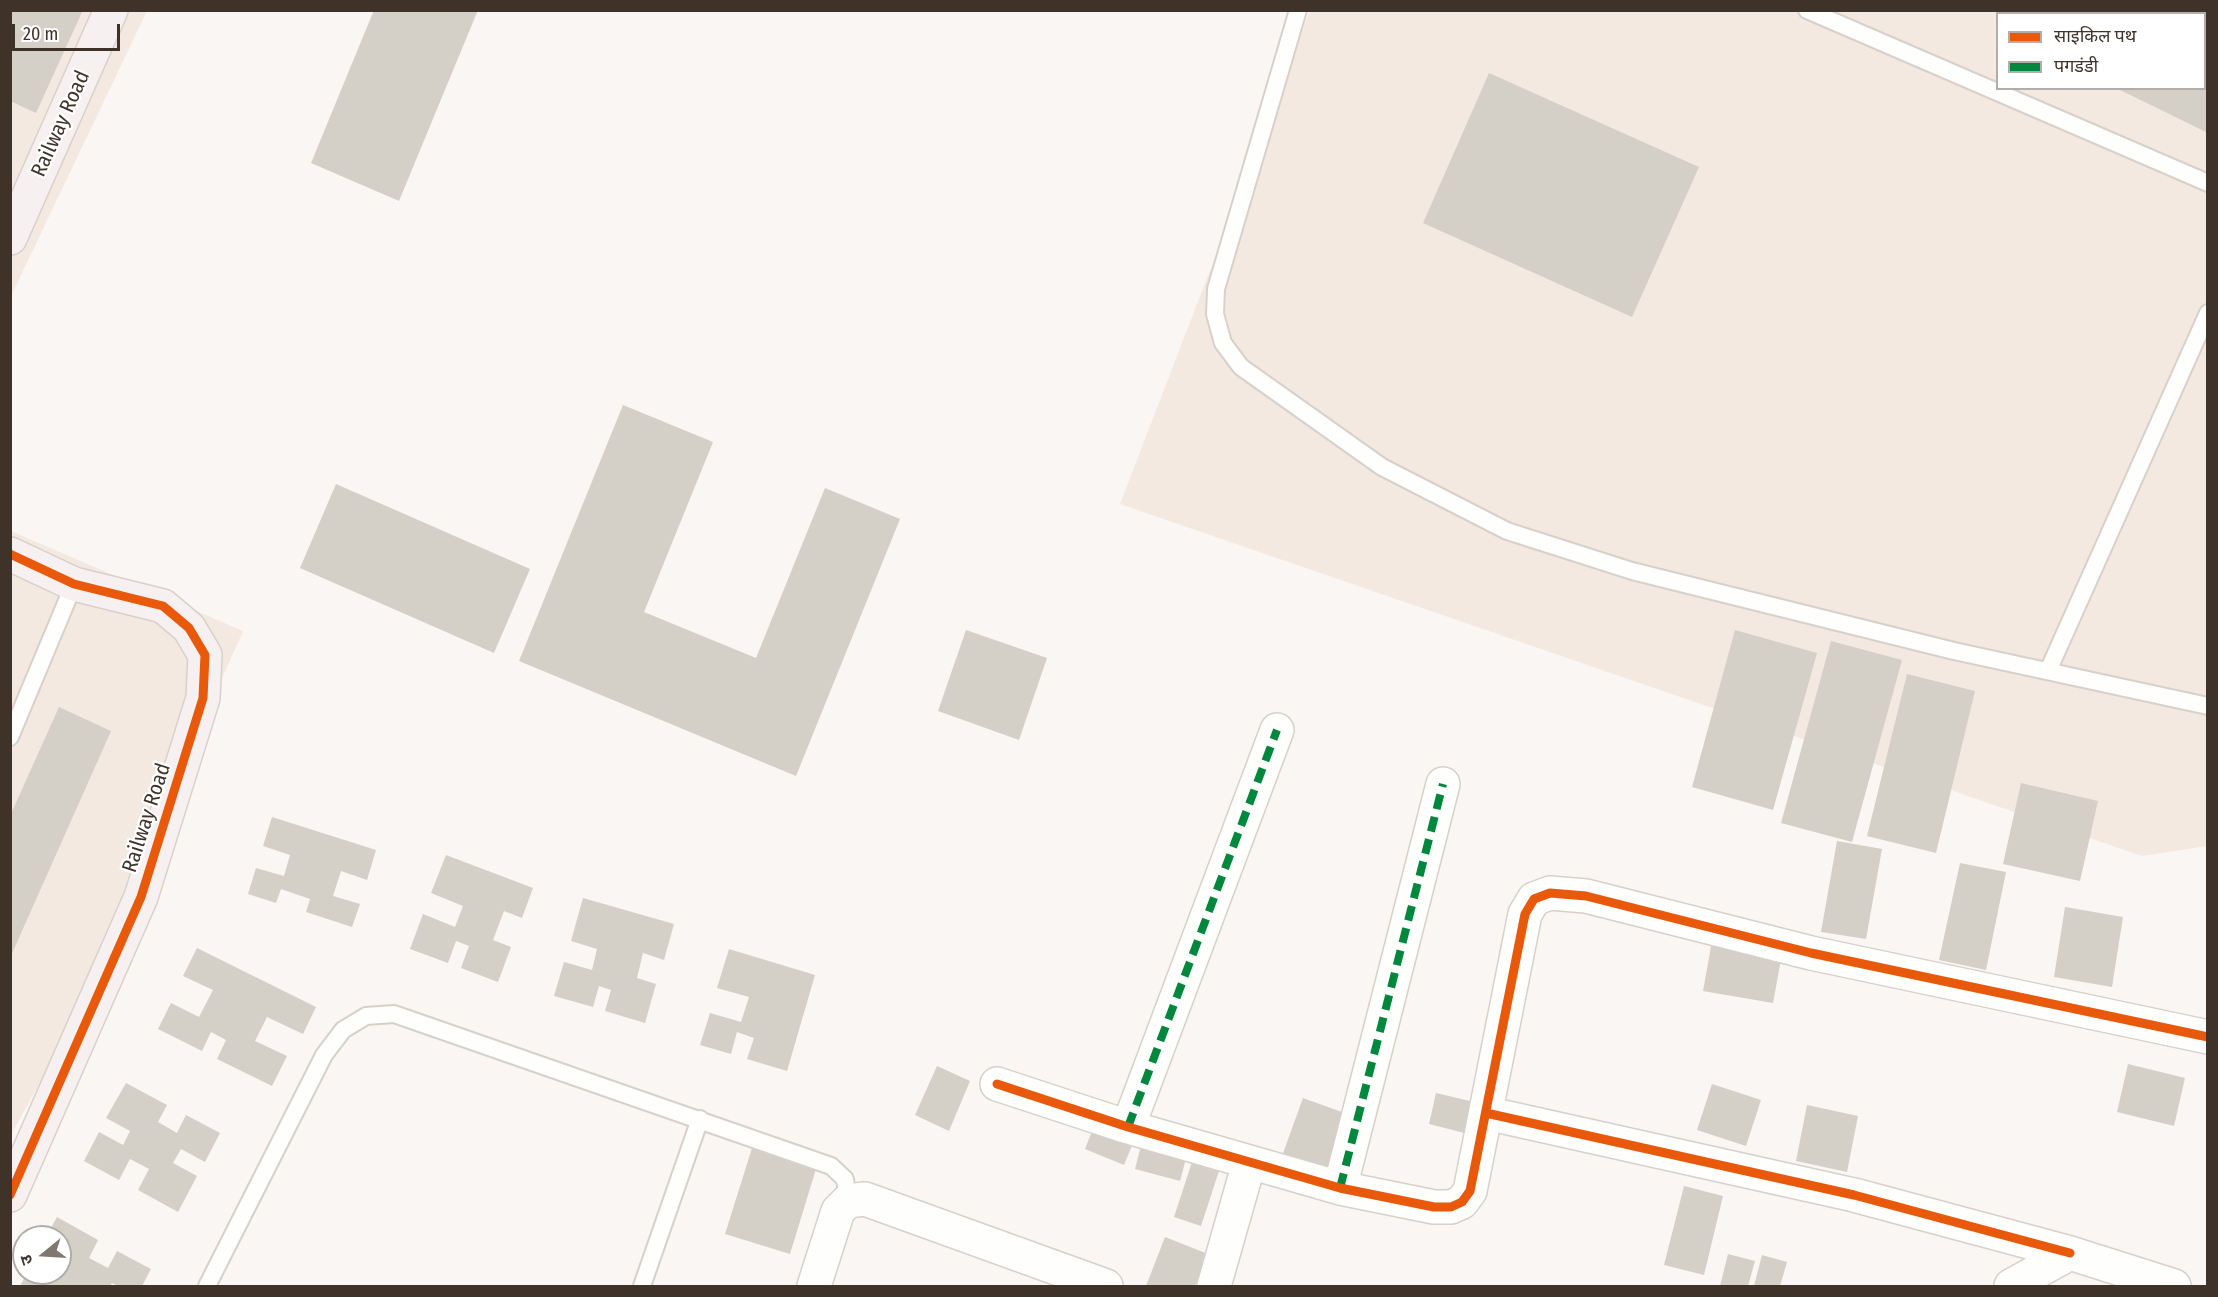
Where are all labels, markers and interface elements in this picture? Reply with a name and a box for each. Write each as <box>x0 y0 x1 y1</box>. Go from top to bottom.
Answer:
scale bar <box>15 12 123 50</box>
legend <box>1996 12 2206 90</box>
text: 20 m <box>23 23 58 45</box>
text: साइकिल पथ <box>2054 25 2136 47</box>
text: पगडंडी <box>2054 55 2098 77</box>
street label: Railway Road <box>26 67 96 181</box>
street label: Railway Road <box>117 760 177 876</box>
north arrow <box>12 1225 72 1285</box>
text: उ <box>16 1253 37 1267</box>

